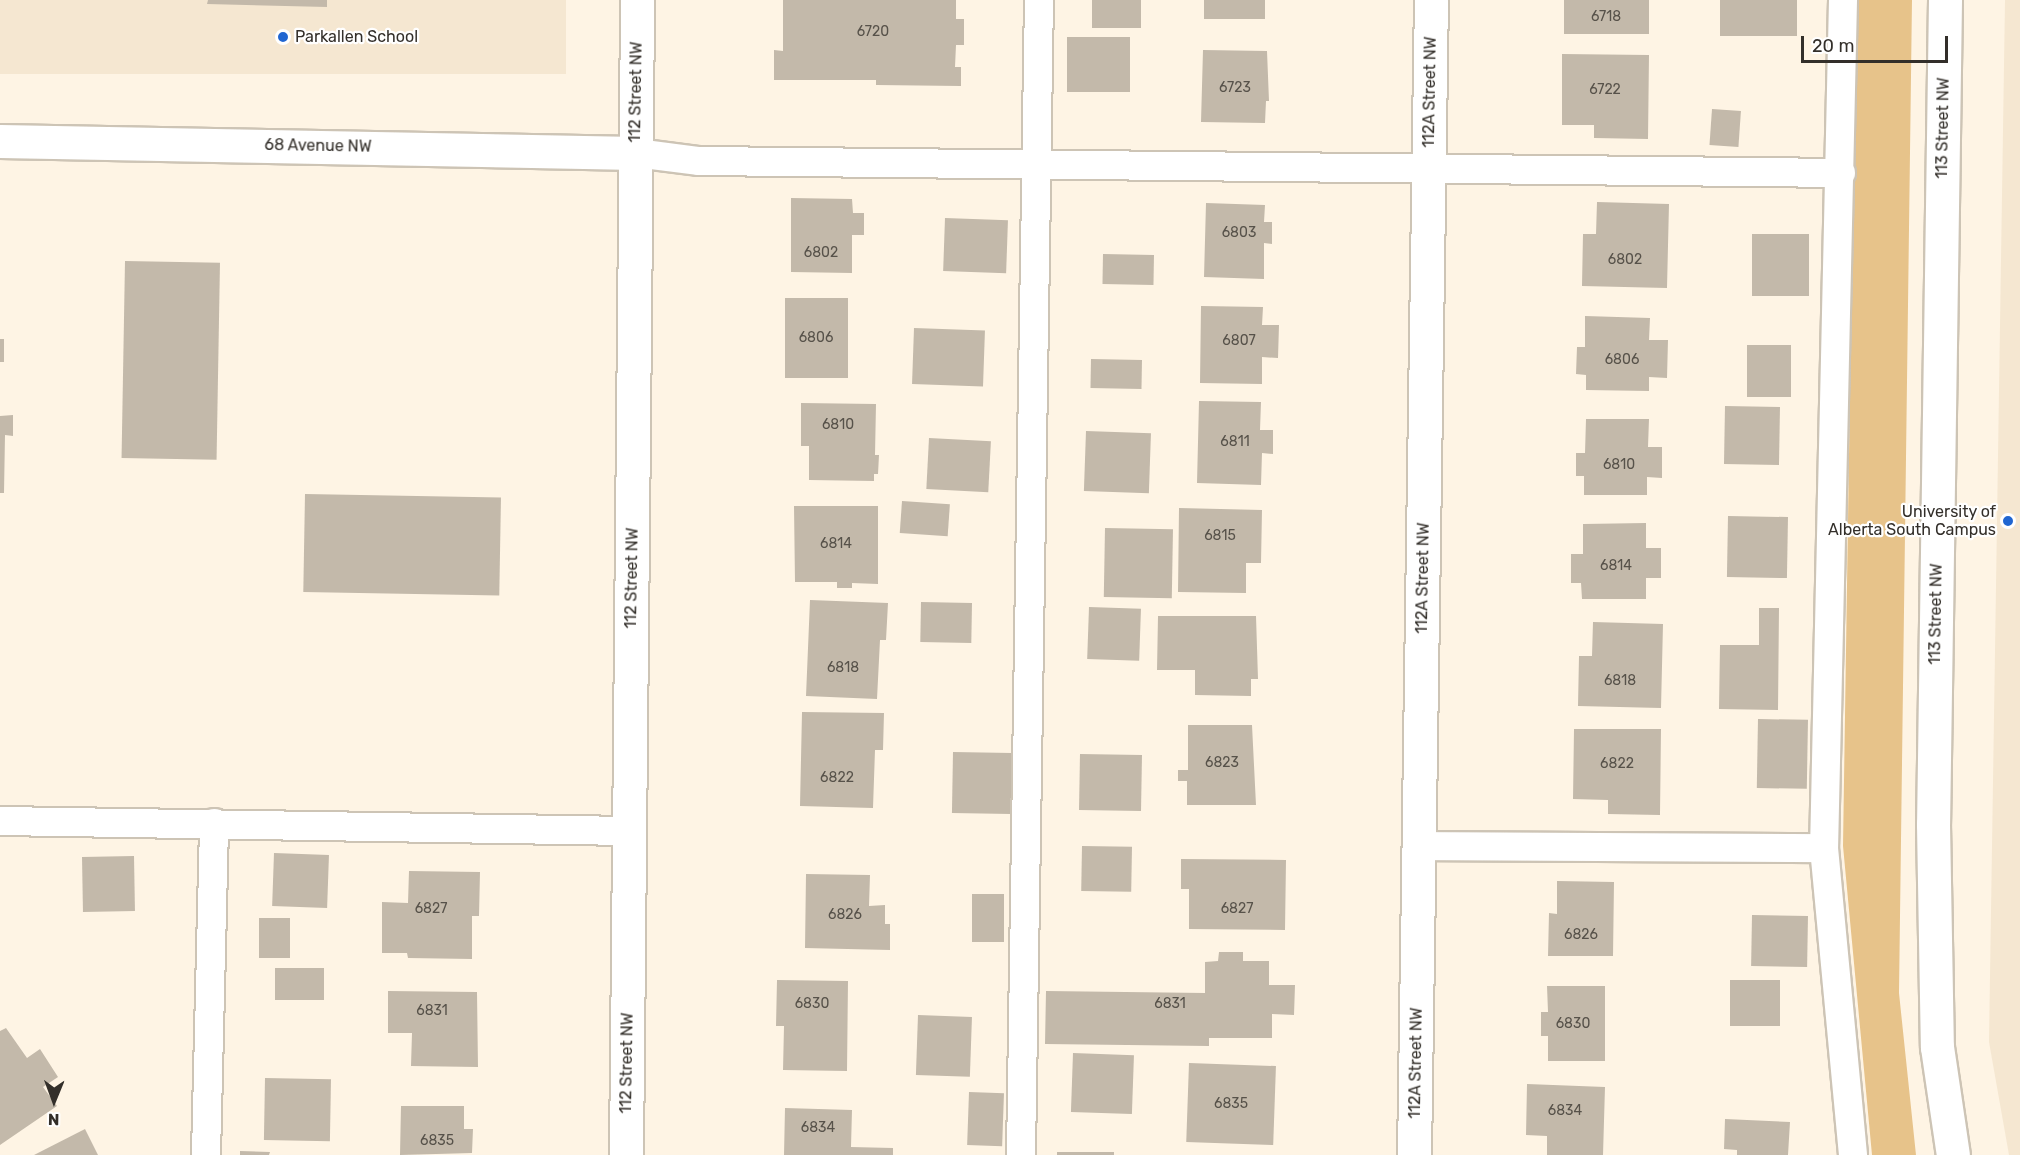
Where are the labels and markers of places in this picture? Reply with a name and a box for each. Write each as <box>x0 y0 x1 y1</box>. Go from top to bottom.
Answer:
place label: Parkallen School <box>295 27 418 47</box>
marker: Parkallen School <box>276 30 290 44</box>
place label: University of Alberta South Campus <box>1828 502 1996 540</box>
marker: University of Alberta South Campus <box>2001 514 2015 528</box>

